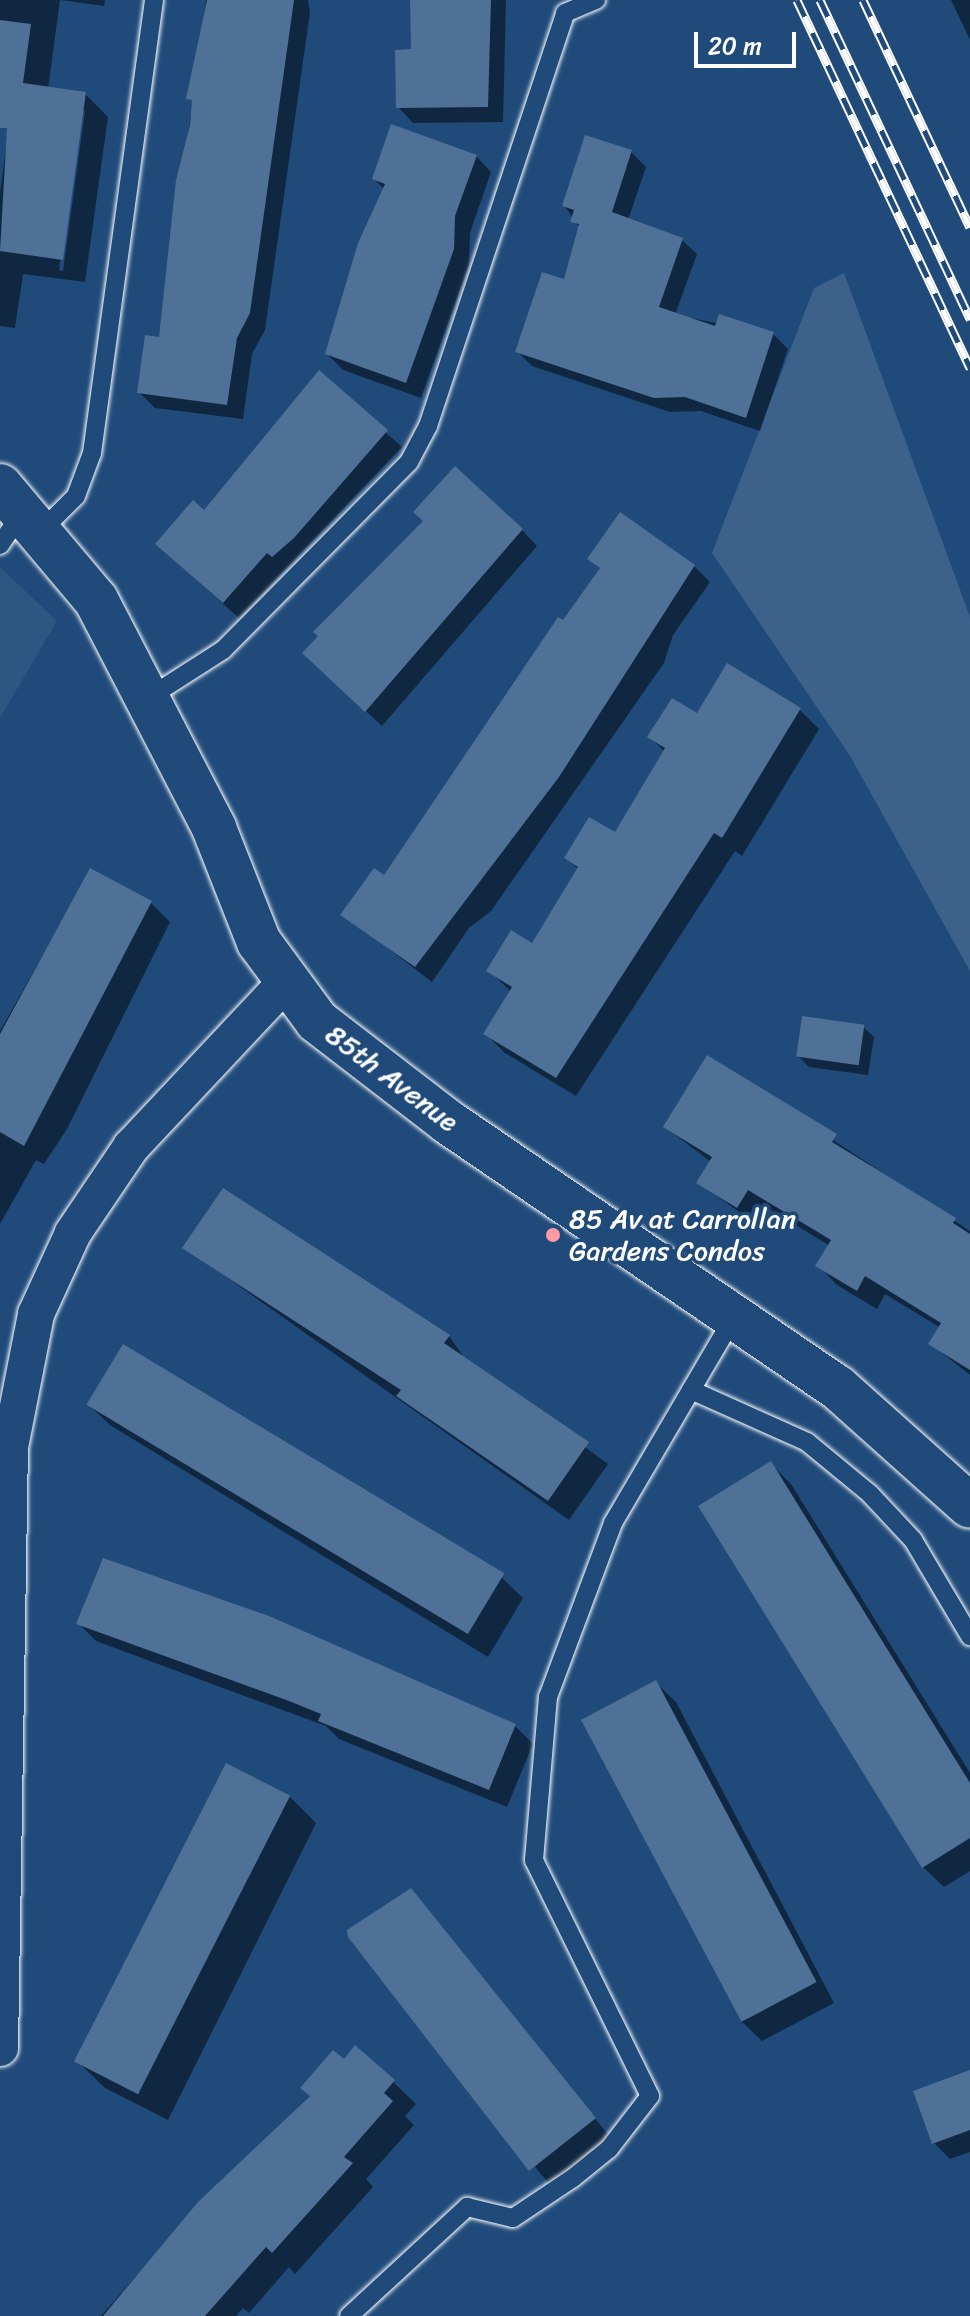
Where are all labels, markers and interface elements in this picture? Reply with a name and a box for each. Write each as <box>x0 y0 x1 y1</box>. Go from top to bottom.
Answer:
scale bar <box>698 16 800 66</box>
text: 20 m <box>708 25 762 67</box>
street label: 85th Avenue <box>319 1017 465 1139</box>
place label: 85 Av at Carrollan Gardens Condos <box>569 1202 796 1268</box>
marker: 85 Av at Carrollan Gardens Condos <box>544 1226 562 1244</box>

